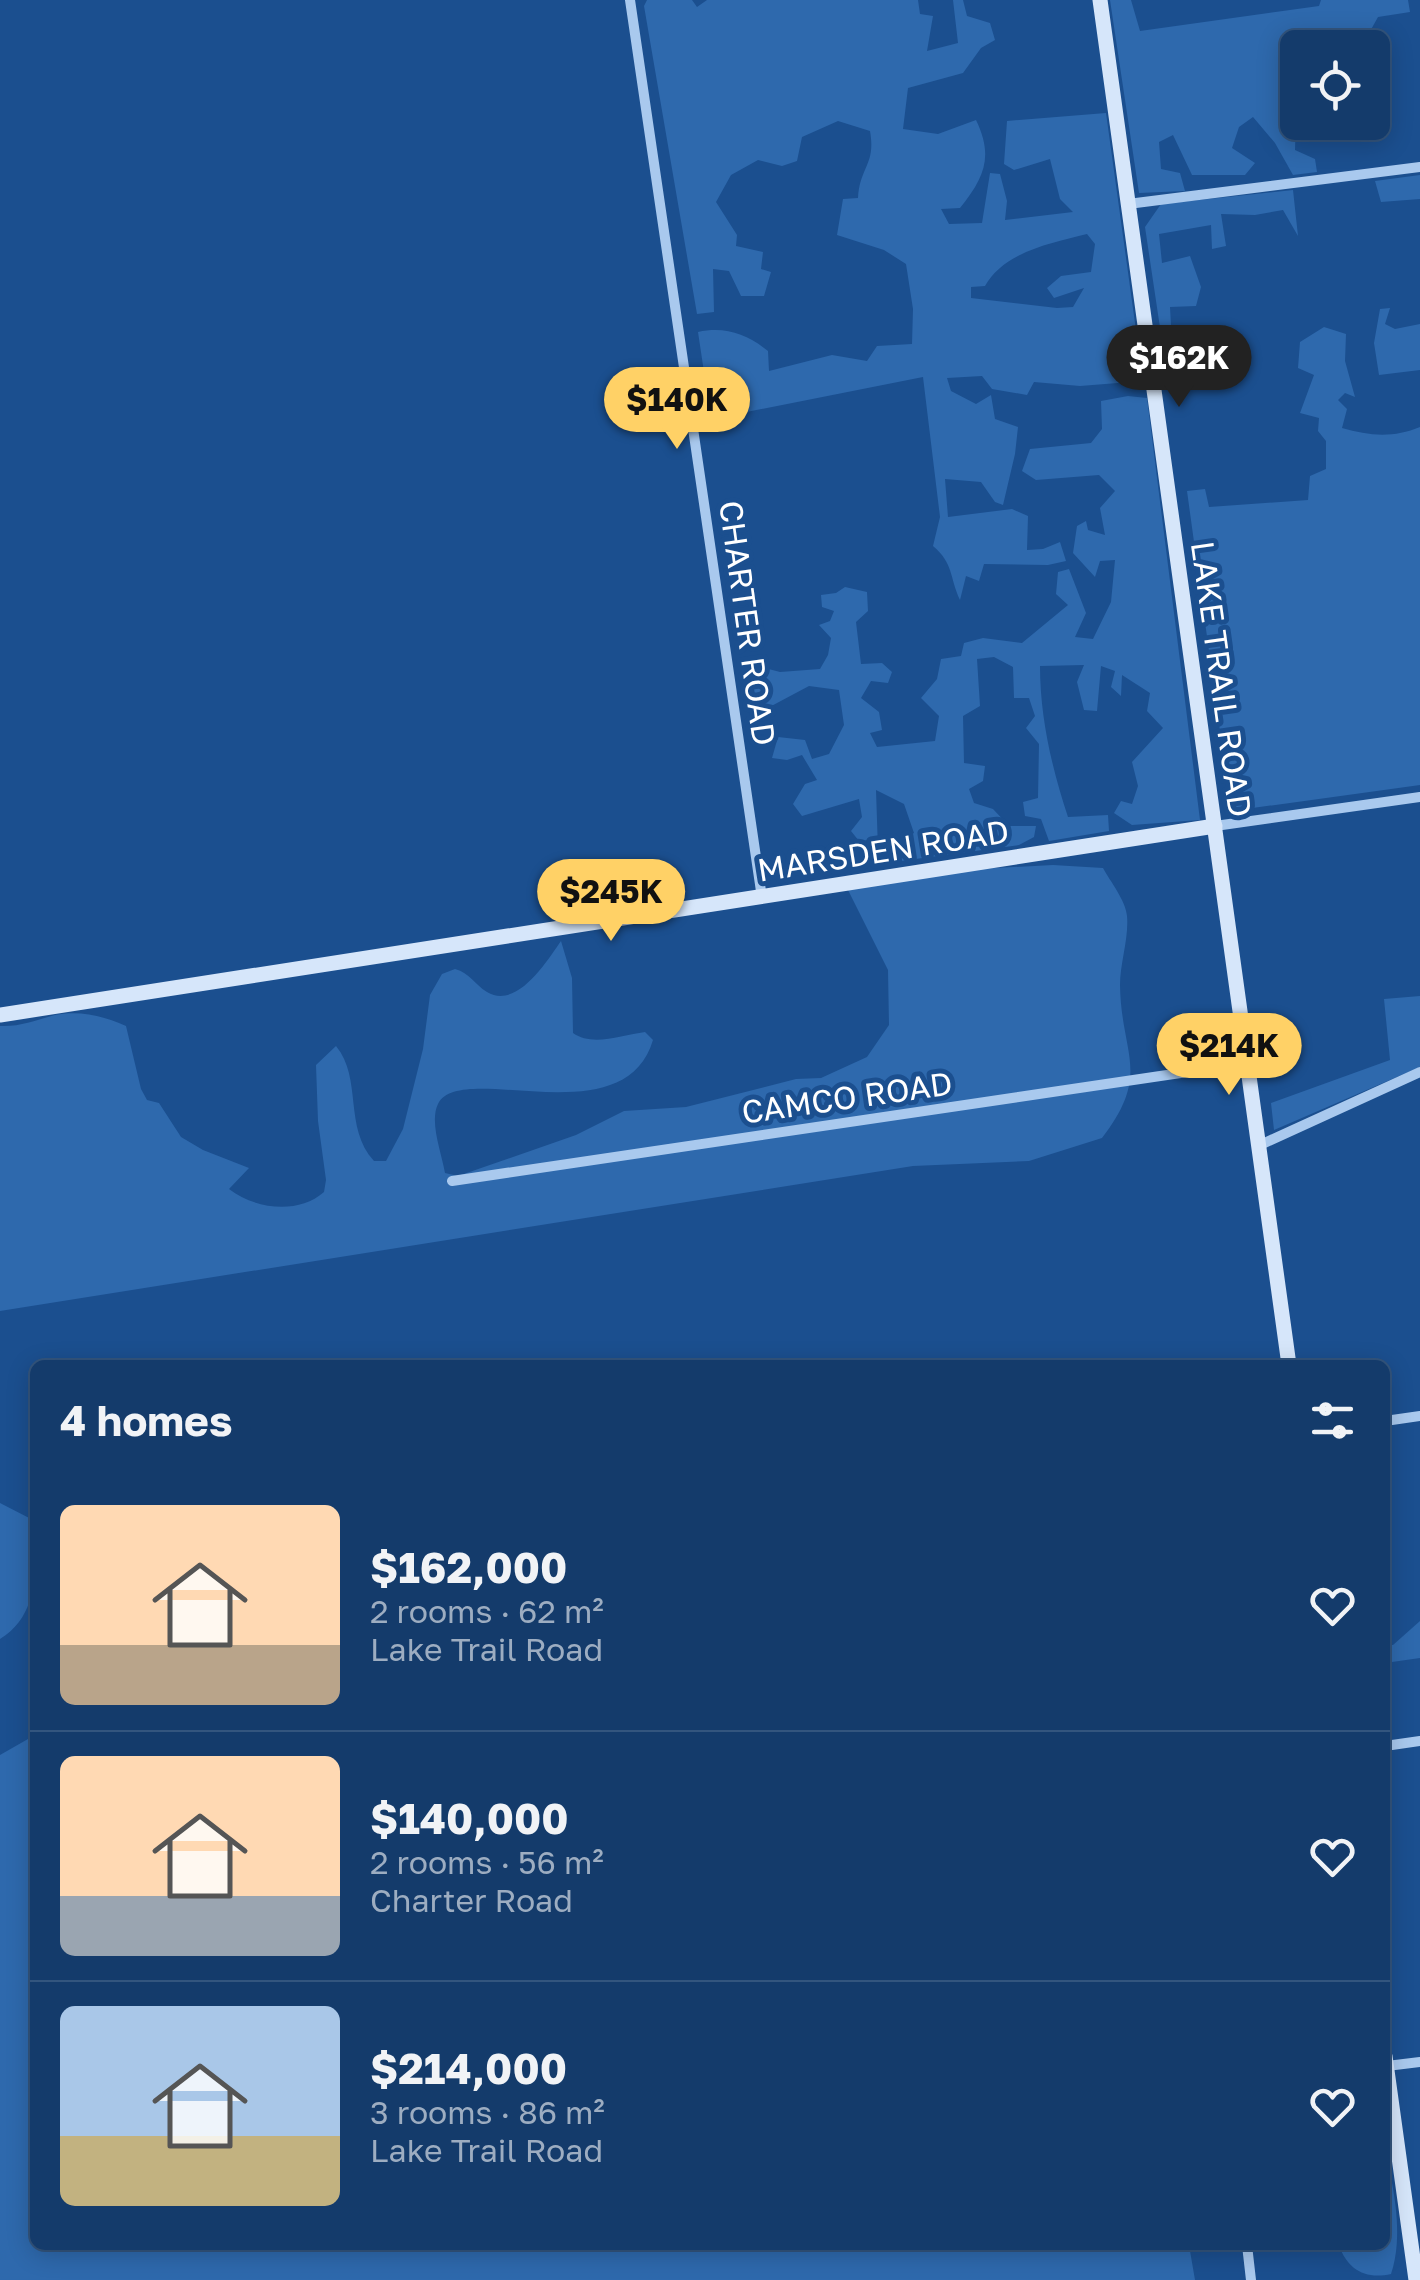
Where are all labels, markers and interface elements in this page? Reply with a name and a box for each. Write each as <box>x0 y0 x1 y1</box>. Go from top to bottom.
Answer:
map controls <box>1280 30 1390 140</box>
button: locate <box>1280 30 1390 140</box>
pin: $162K <box>1109 325 1249 410</box>
text: $162K <box>1129 338 1229 376</box>
pin: $140K <box>607 367 747 452</box>
text: $140K <box>626 380 728 418</box>
street label: CHARTER ROAD <box>712 498 784 748</box>
street label: LAKE TRAIL ROAD <box>1184 539 1260 819</box>
street label: MARSDEN ROAD <box>755 811 1011 889</box>
pin: $245K <box>541 859 681 944</box>
text: $245K <box>559 872 663 910</box>
pin: $214K <box>1159 1013 1299 1098</box>
text: $214K <box>1179 1026 1279 1064</box>
street label: CAMCO ROAD <box>739 1063 955 1131</box>
icon: filters <box>1305 1393 1360 1448</box>
text: 4 homes <box>60 1395 232 1445</box>
text: $162,000 <box>370 1542 567 1592</box>
icon: home <box>140 1545 260 1665</box>
icon: heart <box>1305 1578 1360 1633</box>
text: 2 rooms · 62 m² <box>370 1592 604 1630</box>
text: Lake Trail Road <box>370 1630 603 1668</box>
text: $140,000 <box>370 1793 569 1843</box>
icon: home <box>140 1796 260 1916</box>
icon: heart <box>1305 1829 1360 1884</box>
text: 2 rooms · 56 m² <box>370 1843 604 1881</box>
text: Charter Road <box>370 1881 573 1919</box>
text: $214,000 <box>370 2043 567 2093</box>
icon: home <box>140 2046 260 2166</box>
icon: heart <box>1305 2079 1360 2134</box>
text: 3 rooms · 86 m² <box>370 2093 605 2131</box>
text: Lake Trail Road <box>370 2131 603 2169</box>

